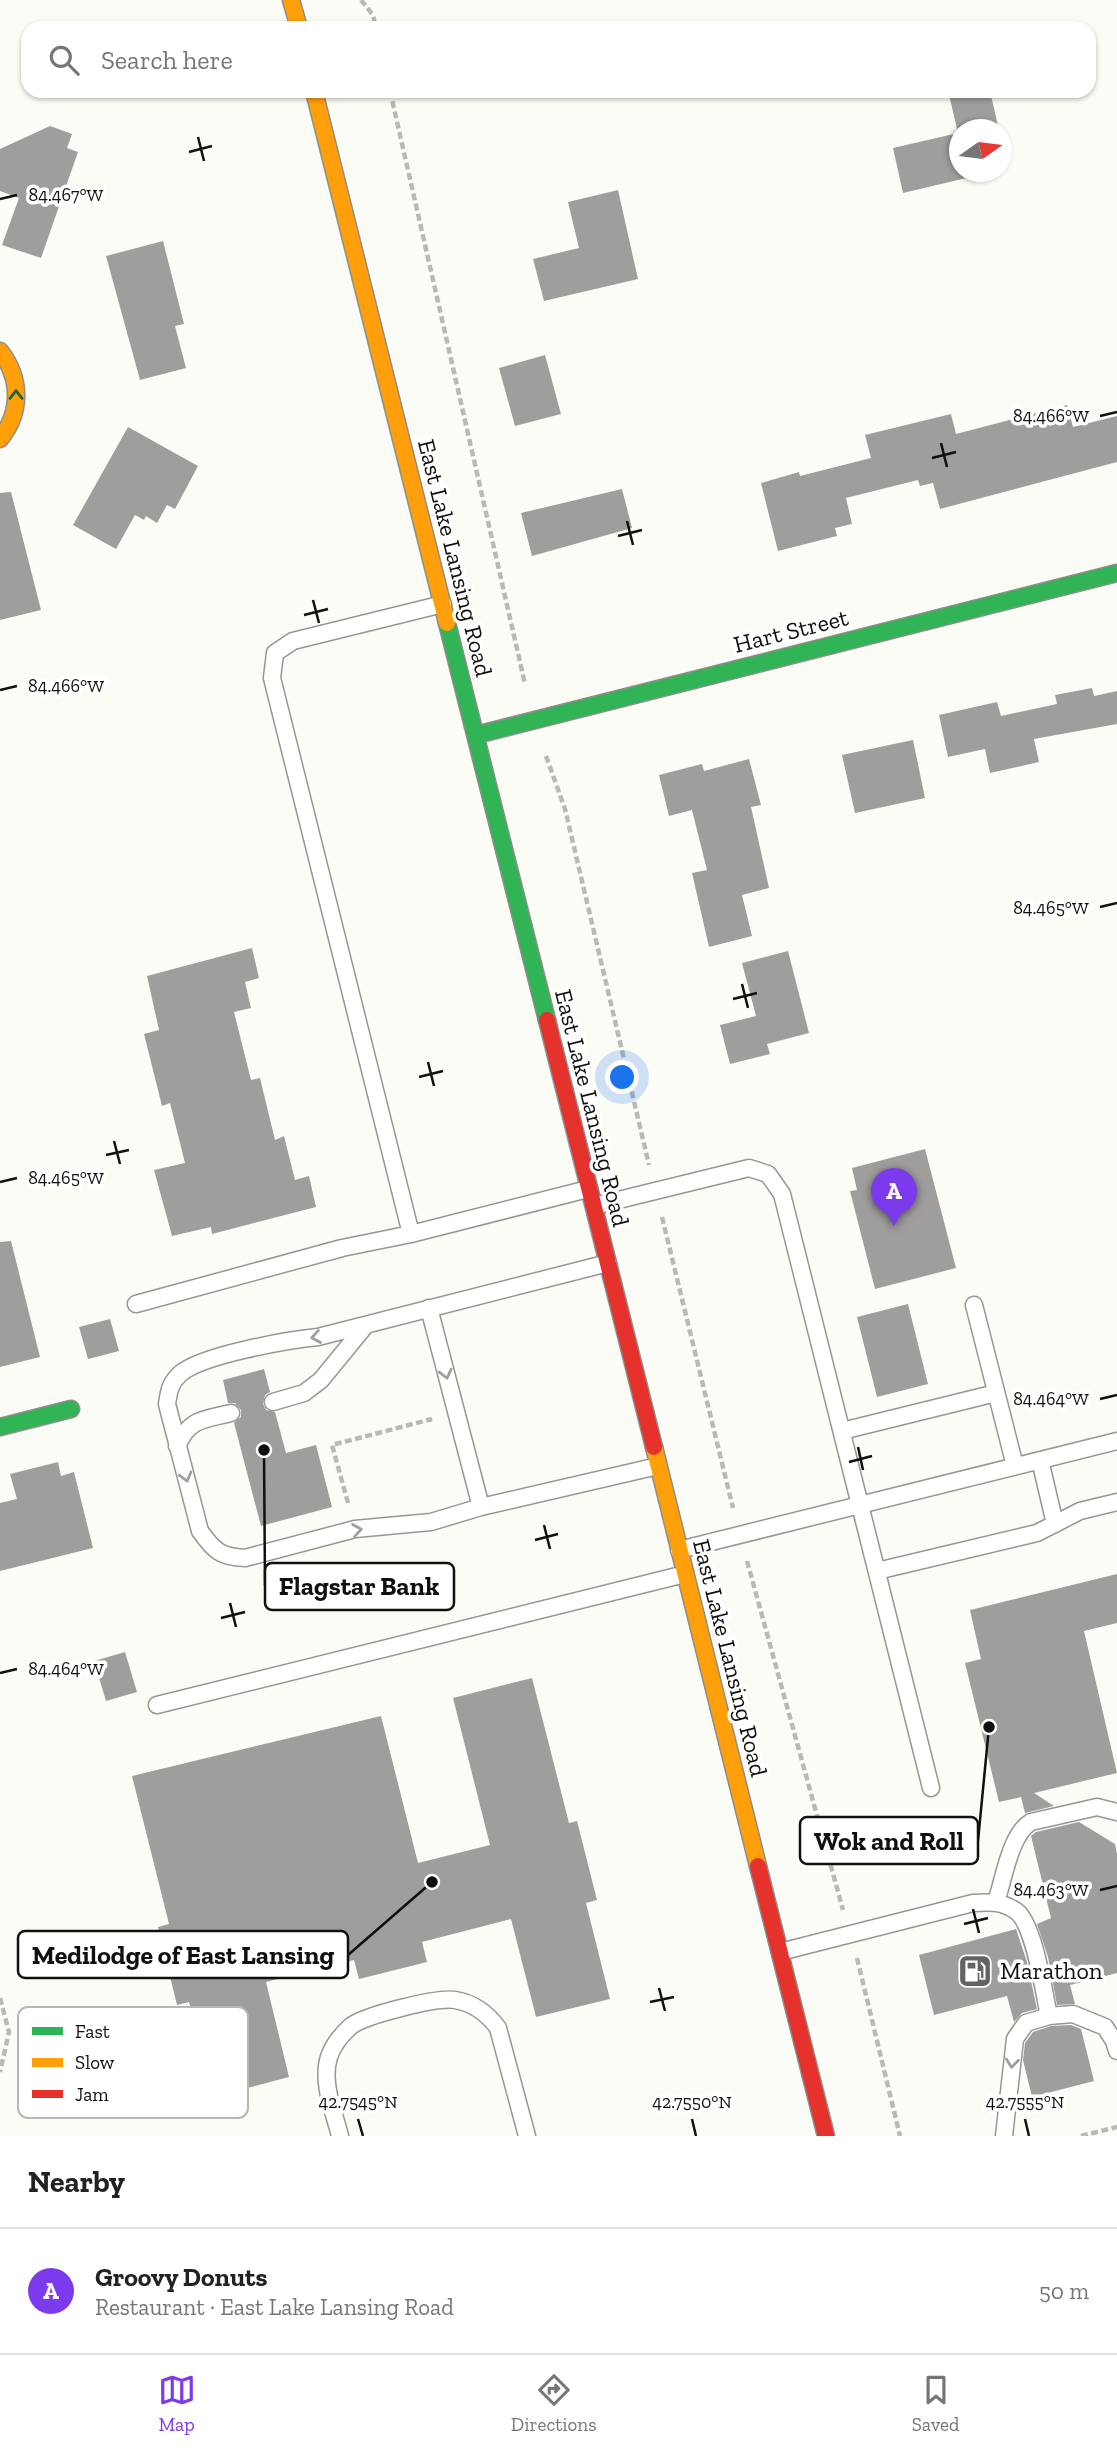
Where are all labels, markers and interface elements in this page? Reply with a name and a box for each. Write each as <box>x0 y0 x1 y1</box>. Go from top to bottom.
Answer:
search box <box>21 21 1096 98</box>
icon: search <box>45 41 83 79</box>
text: Search here <box>101 44 233 76</box>
north arrow <box>949 119 1012 182</box>
text: 84.467°W <box>29 184 104 206</box>
one-way arrow <box>8 389 24 400</box>
text: 84.466°W <box>1013 405 1089 427</box>
street label: East Lake Lansing Road <box>412 436 499 680</box>
street label: Hart Street <box>731 602 851 659</box>
text: 84.466°W <box>28 675 104 697</box>
text: 84.465°W <box>1013 897 1089 919</box>
street label: East Lake Lansing Road <box>549 986 636 1230</box>
your location <box>605 1060 639 1094</box>
text: 84.465°W <box>28 1167 104 1189</box>
pin: A <box>871 1168 917 1226</box>
one-way arrow <box>310 1329 322 1344</box>
one-way arrow <box>438 1368 452 1380</box>
text: 84.464°W <box>1013 1388 1089 1410</box>
one-way arrow <box>178 1471 192 1483</box>
one-way arrow <box>351 1523 363 1538</box>
street label: East Lake Lansing Road <box>687 1536 774 1780</box>
callout: Flagstar Bank <box>265 1563 454 1610</box>
text: Flagstar Bank <box>279 1570 440 1602</box>
text: 84.464°W <box>28 1658 104 1680</box>
callout: Wok and Roll <box>800 1817 978 1864</box>
text: Wok and Roll <box>814 1825 964 1857</box>
text: 84.463°W <box>1013 1879 1089 1901</box>
callout: Medilodge of East Lansing <box>18 1931 348 1978</box>
text: Medilodge of East Lansing <box>32 1939 334 1971</box>
fuel station icon: Marathon <box>956 1952 994 1990</box>
place label: Marathon <box>1000 1956 1103 1985</box>
legend <box>18 2007 248 2118</box>
text: Fast <box>75 2020 110 2043</box>
text: Slow <box>75 2051 115 2074</box>
one-way arrow <box>1005 2058 1020 2069</box>
text: Jam <box>75 2083 109 2106</box>
text: 42.7545°N <box>319 2091 397 2113</box>
text: 42.7550°N <box>652 2091 732 2113</box>
text: 42.7555°N <box>986 2091 1064 2113</box>
text: Nearby <box>28 2164 125 2200</box>
text: Groovy Donuts <box>95 2261 267 2293</box>
text: A <box>43 2277 59 2305</box>
text: 50 m <box>1039 2277 1089 2305</box>
text: Restaurant · East Lake Lansing Road <box>95 2293 454 2321</box>
tab: Map <box>158 2371 196 2436</box>
tab: Directions <box>511 2371 597 2436</box>
tab: Saved <box>912 2371 959 2436</box>

